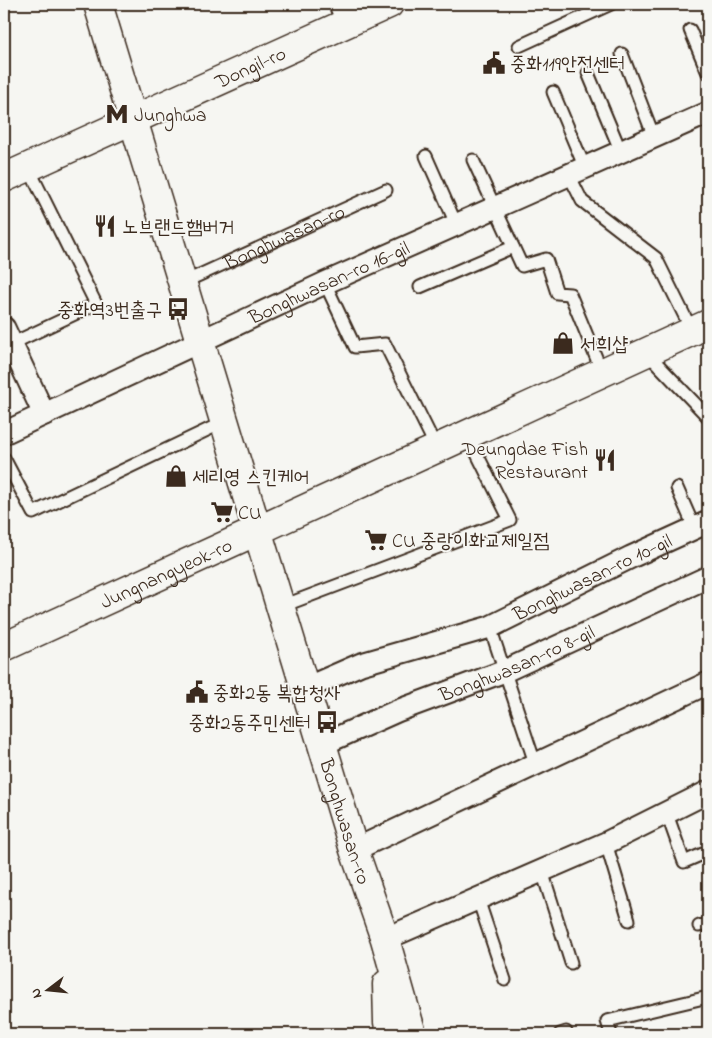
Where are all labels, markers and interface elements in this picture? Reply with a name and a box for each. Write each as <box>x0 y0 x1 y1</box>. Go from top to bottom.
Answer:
street label: Dongil-ro <box>210 40 291 98</box>
public building icon: 중화119안전센터 <box>481 50 507 76</box>
place label: 중화119안전센터 <box>510 51 625 80</box>
metro station icon: Junghwa <box>104 101 130 127</box>
place label: Junghwa <box>134 102 207 132</box>
street label: Bonghwasan-ro <box>219 199 350 279</box>
restaurant icon: 노브랜드햄버거 <box>92 213 118 239</box>
place label: 노브랜드햄버거 <box>122 214 235 243</box>
street label: Bonghwasan-ro 16-gil <box>244 235 415 334</box>
bus stop icon: 중화역3번출구 <box>165 296 191 322</box>
place label: 중화역3번출구 <box>57 297 162 326</box>
shop icon: 서희샵 <box>550 330 576 356</box>
place label: 서희샵 <box>580 331 628 360</box>
place label: Deungdae Fish Restaurant <box>461 436 588 488</box>
restaurant icon: Deungdae Fish Restaurant <box>592 447 618 473</box>
shop icon: 세리영 스킨케어 <box>163 463 189 489</box>
place label: 세리영 스킨케어 <box>192 464 310 493</box>
supermarket icon: CU <box>209 499 235 525</box>
place label: CU <box>238 500 262 529</box>
supermarket icon: CU 중랑이화교제일점 <box>363 527 389 553</box>
place label: CU 중랑이화교제일점 <box>392 528 549 557</box>
street label: Bonghwasan-ro 10-gil <box>508 528 677 631</box>
street label: Jungnangyeok-ro <box>96 532 238 618</box>
street label: Bonghwasan-ro 8-gil <box>435 619 600 711</box>
public building icon: 중화2동 복합청사 <box>184 679 210 705</box>
place label: 중화2동 복합청사 <box>213 680 341 709</box>
bus stop icon: 중화2동주민센터 <box>314 709 340 735</box>
place label: 중화2동주민센터 <box>188 710 311 739</box>
street label: Bonghwasan-ro <box>310 755 377 889</box>
north arrow <box>22 966 72 1016</box>
text: N <box>26 986 48 1001</box>

